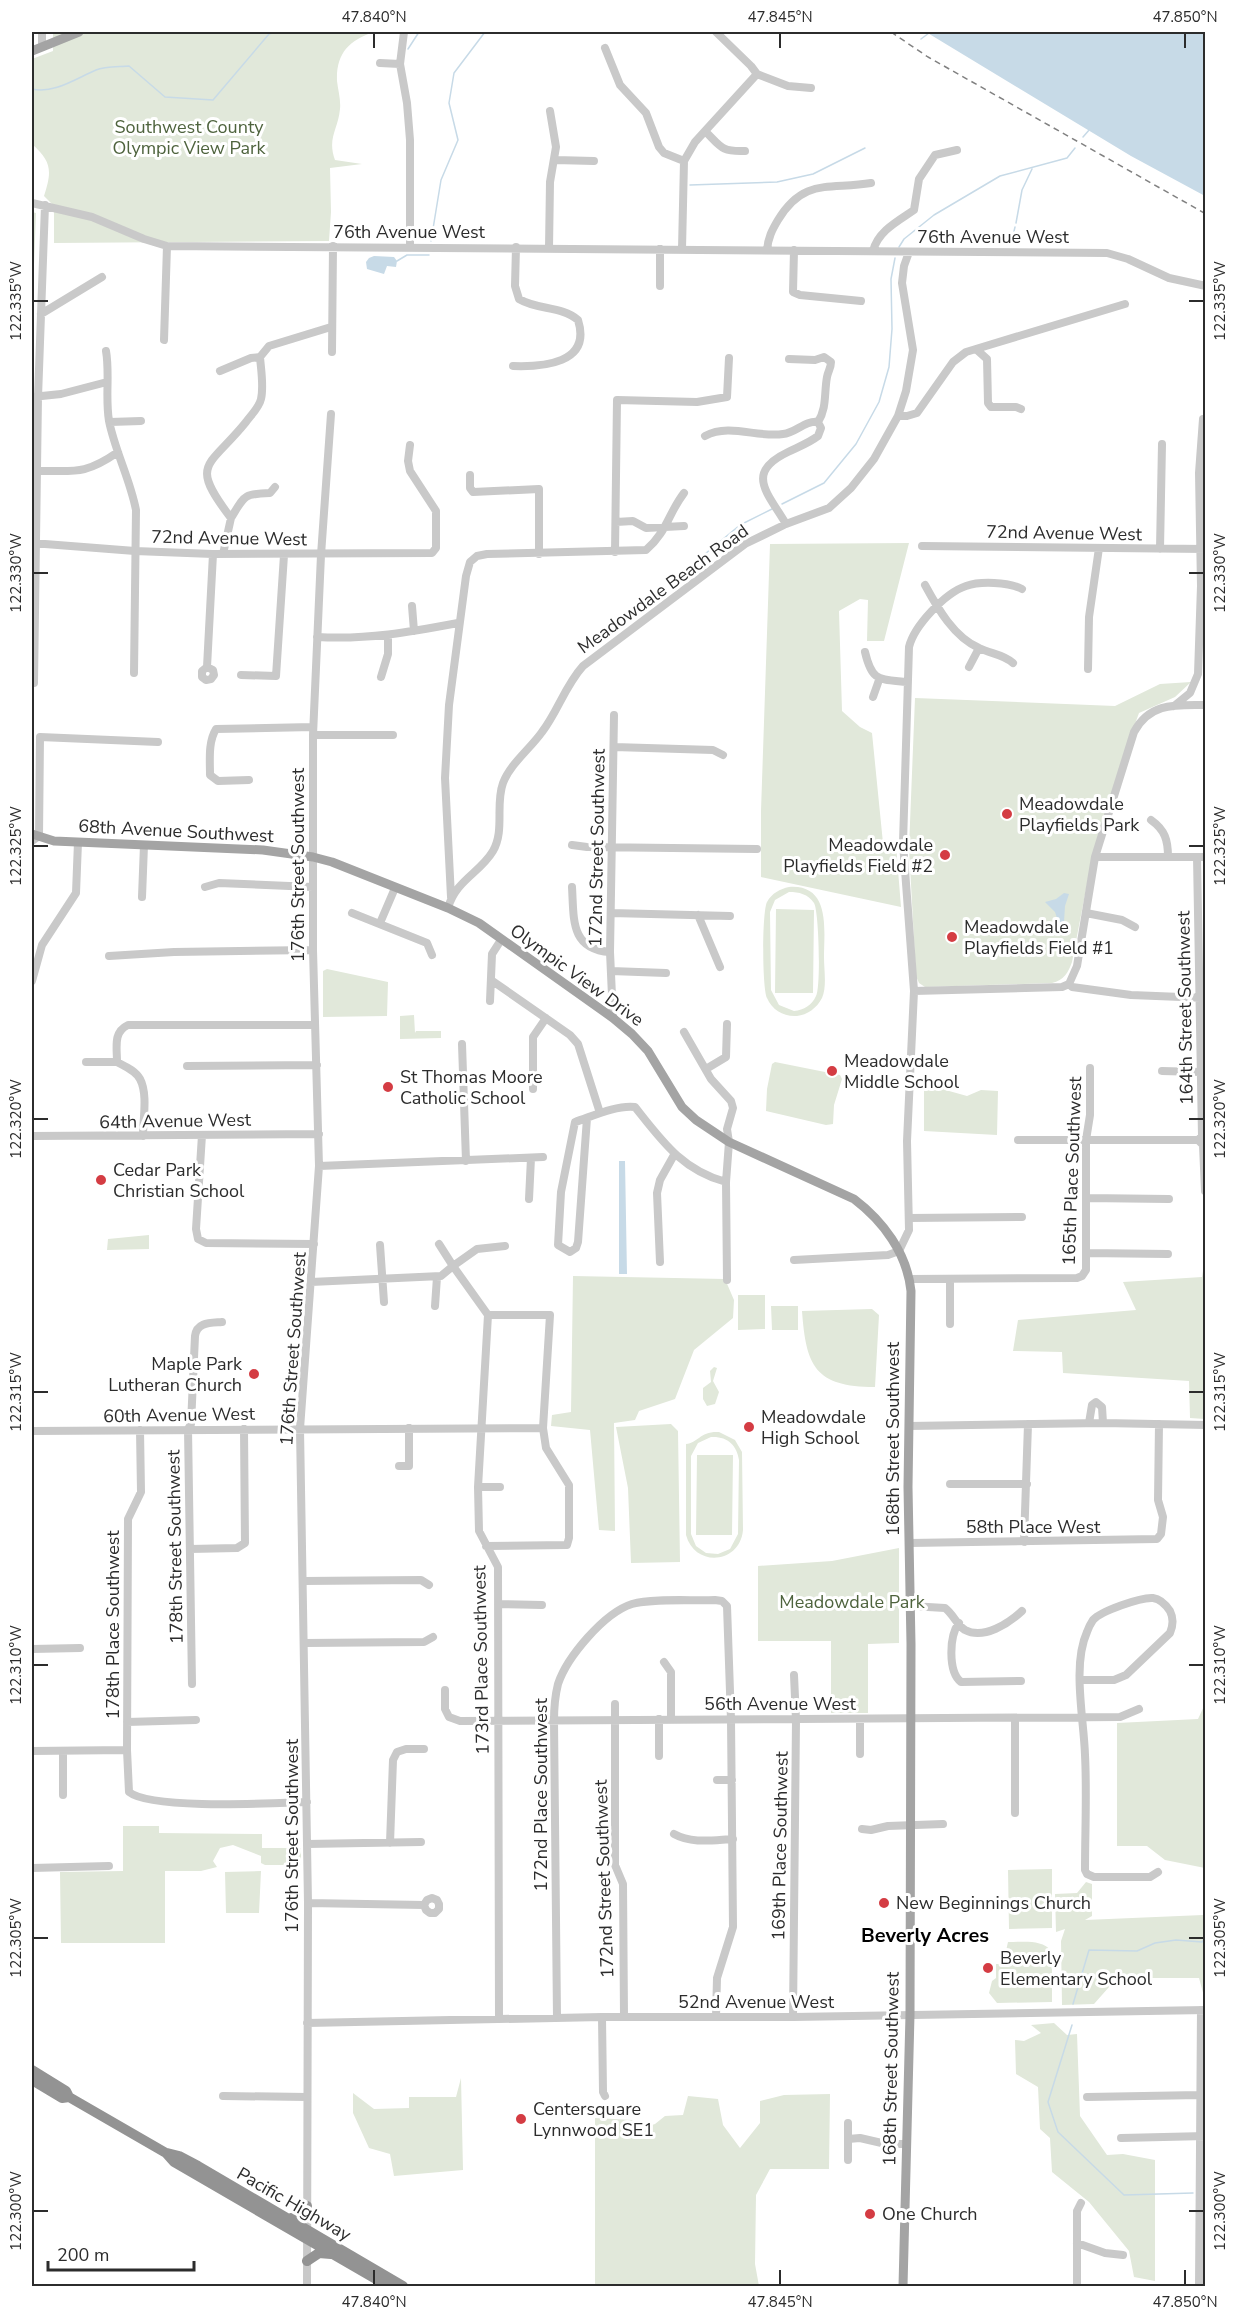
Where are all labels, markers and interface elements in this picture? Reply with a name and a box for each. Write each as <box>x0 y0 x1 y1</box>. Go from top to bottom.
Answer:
text: 47.840°N <box>341 7 407 27</box>
text: 47.845°N <box>747 7 813 27</box>
text: 47.850°N <box>1152 7 1218 27</box>
park label: Southwest County Olympic View Park <box>113 115 266 160</box>
street label: 76th Avenue West <box>333 220 486 244</box>
street label: 76th Avenue West <box>917 225 1070 249</box>
text: 122.335°W <box>6 261 26 341</box>
text: 122.335°W <box>1210 261 1230 341</box>
street label: Meadowdale Beach Road <box>573 519 753 659</box>
street label: 72nd Avenue West <box>986 520 1143 546</box>
street label: 72nd Avenue West <box>151 525 308 551</box>
text: 122.330°W <box>6 533 26 613</box>
text: 122.330°W <box>1210 533 1230 613</box>
street label: 172nd Street Southwest <box>583 748 611 947</box>
street label: 176th Street Southwest <box>286 767 310 962</box>
place label: Meadowdale Playfields Park <box>1019 792 1140 837</box>
text: 122.325°W <box>6 806 26 886</box>
text: 122.325°W <box>1210 806 1230 886</box>
marker: Meadowdale Playfields Park <box>1000 807 1014 821</box>
street label: 68th Avenue Southwest <box>78 814 275 848</box>
place label: Meadowdale Playfields Field #2 <box>783 833 933 878</box>
marker: Meadowdale Playfields Field #2 <box>938 848 952 862</box>
street label: 164th Street Southwest <box>1171 910 1199 1105</box>
place label: Meadowdale Playfields Field #1 <box>964 915 1114 960</box>
street label: Olympic View Drive <box>505 918 649 1032</box>
marker: Meadowdale Playfields Field #1 <box>945 930 959 944</box>
place label: Meadowdale Middle School <box>844 1049 960 1094</box>
marker: Meadowdale Middle School <box>825 1064 839 1078</box>
place label: St Thomas Moore Catholic School <box>400 1065 543 1110</box>
street label: 165th Place Southwest <box>1057 1075 1087 1266</box>
text: 122.320°W <box>6 1079 26 1159</box>
text: 122.320°W <box>1210 1079 1230 1159</box>
marker: St Thomas Moore Catholic School <box>381 1080 395 1094</box>
street label: 64th Avenue West <box>99 1108 252 1134</box>
place label: Cedar Park Christian School <box>113 1158 245 1203</box>
marker: Cedar Park Christian School <box>94 1173 108 1187</box>
street label: 176th Street Southwest <box>274 1251 312 1447</box>
street label: 168th Street Southwest <box>881 1341 905 1536</box>
text: 122.315°W <box>6 1352 26 1432</box>
place label: Maple Park Lutheran Church <box>108 1352 243 1397</box>
text: 122.315°W <box>1210 1352 1230 1432</box>
marker: Maple Park Lutheran Church <box>247 1367 261 1381</box>
street label: 60th Avenue West <box>103 1402 256 1428</box>
place label: Meadowdale High School <box>761 1405 866 1450</box>
marker: Meadowdale High School <box>742 1420 756 1434</box>
street label: 178th Street Southwest <box>161 1449 189 1644</box>
street label: 58th Place West <box>966 1515 1101 1539</box>
street label: 178th Place Southwest <box>101 1530 125 1720</box>
street label: 173rd Place Southwest <box>467 1564 495 1755</box>
park label: Meadowdale Park <box>779 1590 926 1614</box>
text: 122.310°W <box>6 1625 26 1705</box>
text: 122.310°W <box>1210 1625 1230 1705</box>
street label: 56th Avenue West <box>704 1692 857 1716</box>
street label: 172nd Place Southwest <box>529 1698 553 1892</box>
street label: 176th Street Southwest <box>280 1738 304 1933</box>
street label: 169th Place Southwest <box>766 1750 794 1941</box>
street label: 172nd Street Southwest <box>589 1779 619 1979</box>
place label: New Beginnings Church <box>896 1891 1091 1915</box>
marker: New Beginnings Church <box>877 1896 891 1910</box>
text: 122.305°W <box>6 1898 26 1978</box>
text: 122.305°W <box>1210 1898 1230 1978</box>
district label: Beverly Acres <box>861 1922 989 1949</box>
place label: Beverly Elementary School <box>1000 1946 1153 1991</box>
marker: Beverly Elementary School <box>981 1961 995 1975</box>
street label: 168th Street Southwest <box>877 1971 905 2166</box>
street label: 52nd Avenue West <box>678 1990 835 2014</box>
place label: Centersquare Lynnwood SE1 <box>533 2097 654 2142</box>
marker: Centersquare Lynnwood SE1 <box>514 2112 528 2126</box>
street label: Pacific Highway <box>232 2162 356 2247</box>
text: 122.300°W <box>6 2171 26 2251</box>
text: 122.300°W <box>1210 2171 1230 2251</box>
place label: One Church <box>882 2202 978 2226</box>
marker: One Church <box>863 2207 877 2221</box>
scale bar <box>48 2234 194 2272</box>
text: 200 m <box>57 2243 109 2267</box>
text: 47.840°N <box>341 2292 407 2312</box>
text: 47.845°N <box>747 2292 813 2312</box>
text: 47.850°N <box>1152 2292 1218 2312</box>

